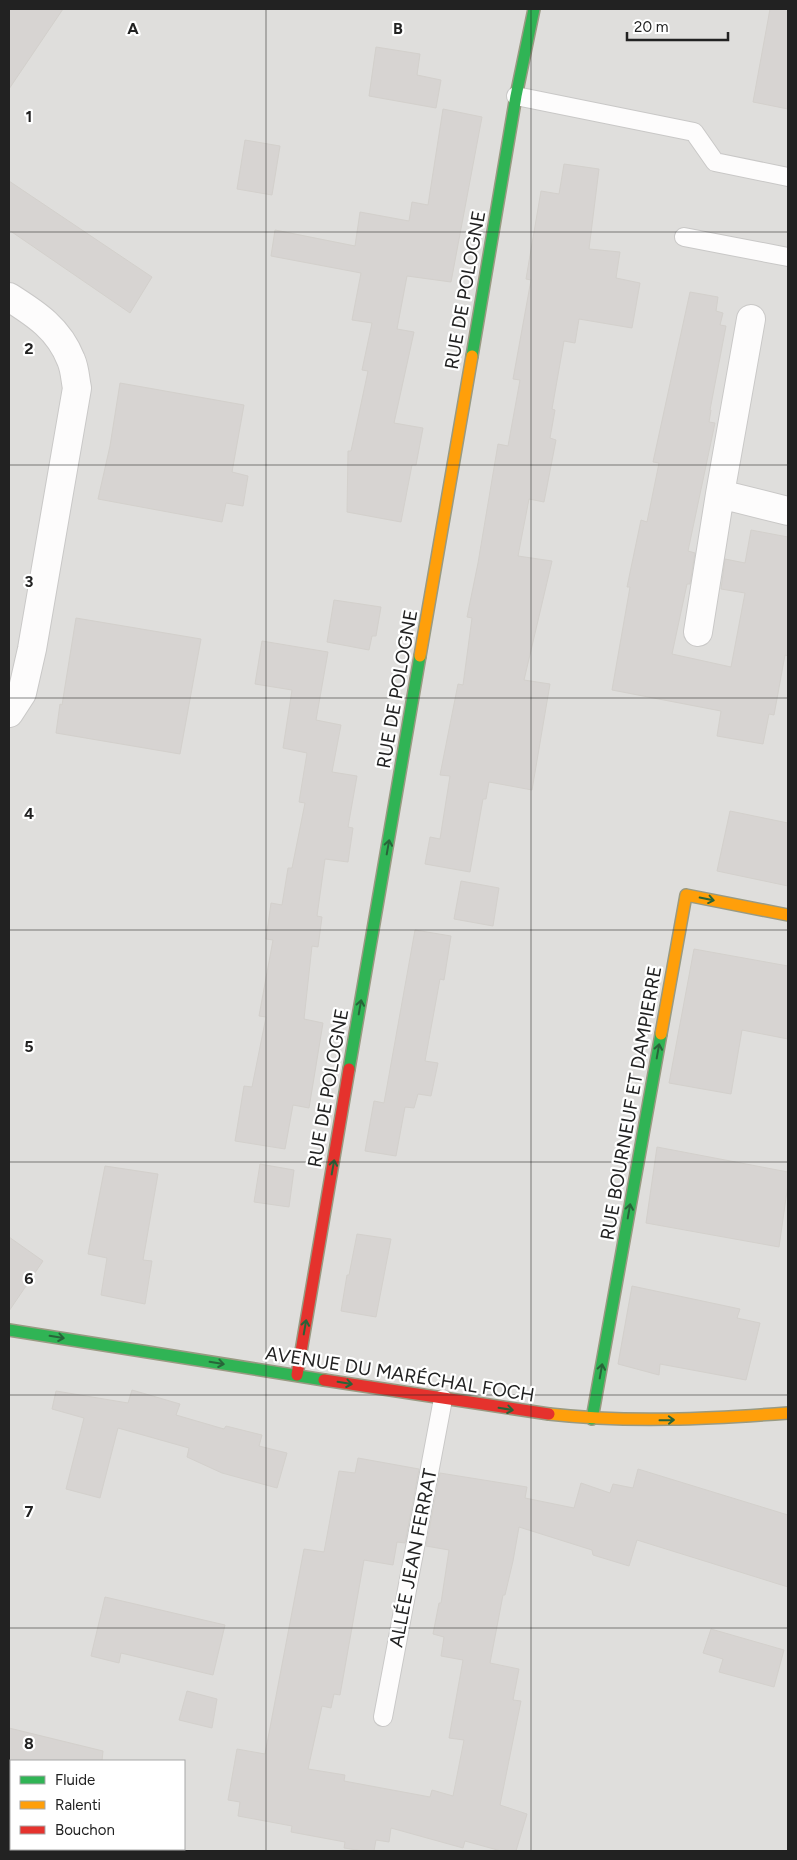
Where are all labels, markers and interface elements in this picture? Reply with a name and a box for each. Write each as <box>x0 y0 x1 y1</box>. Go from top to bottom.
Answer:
scale bar <box>627 10 728 42</box>
text: 20 m <box>634 18 668 36</box>
text: A <box>127 19 139 38</box>
text: B <box>393 19 403 38</box>
text: 1 <box>26 107 32 126</box>
street label: RUE DE POLOGNE <box>440 209 490 371</box>
text: 2 <box>24 339 34 358</box>
text: 3 <box>25 572 34 591</box>
street label: RUE DE POLOGNE <box>372 608 422 770</box>
text: 4 <box>24 804 34 823</box>
one-way arrow <box>383 839 393 855</box>
one-way arrow <box>698 895 714 904</box>
street label: RUE BOURNEUF ET DAMPIERRE <box>596 964 666 1242</box>
one-way arrow <box>356 999 366 1015</box>
street label: RUE DE POLOGNE <box>303 1007 353 1169</box>
text: 5 <box>24 1037 34 1056</box>
one-way arrow <box>654 1044 664 1060</box>
one-way arrow <box>328 1159 338 1175</box>
one-way arrow <box>625 1203 635 1219</box>
text: 6 <box>24 1269 34 1288</box>
one-way arrow <box>301 1319 311 1335</box>
one-way arrow <box>49 1333 65 1343</box>
street label: AVENUE DU MARÉCHAL FOCH <box>264 1341 536 1407</box>
one-way arrow <box>209 1358 225 1368</box>
one-way arrow <box>596 1363 606 1379</box>
one-way arrow <box>337 1378 353 1388</box>
one-way arrow <box>497 1404 513 1414</box>
one-way arrow <box>659 1415 675 1425</box>
street label: ALLÉE JEAN FERRAT <box>384 1466 442 1649</box>
text: 7 <box>25 1502 34 1521</box>
text: 8 <box>24 1734 34 1753</box>
legend <box>10 1760 185 1850</box>
text: Fluide <box>55 1771 95 1789</box>
text: Ralenti <box>55 1796 101 1814</box>
text: Bouchon <box>55 1821 115 1839</box>

